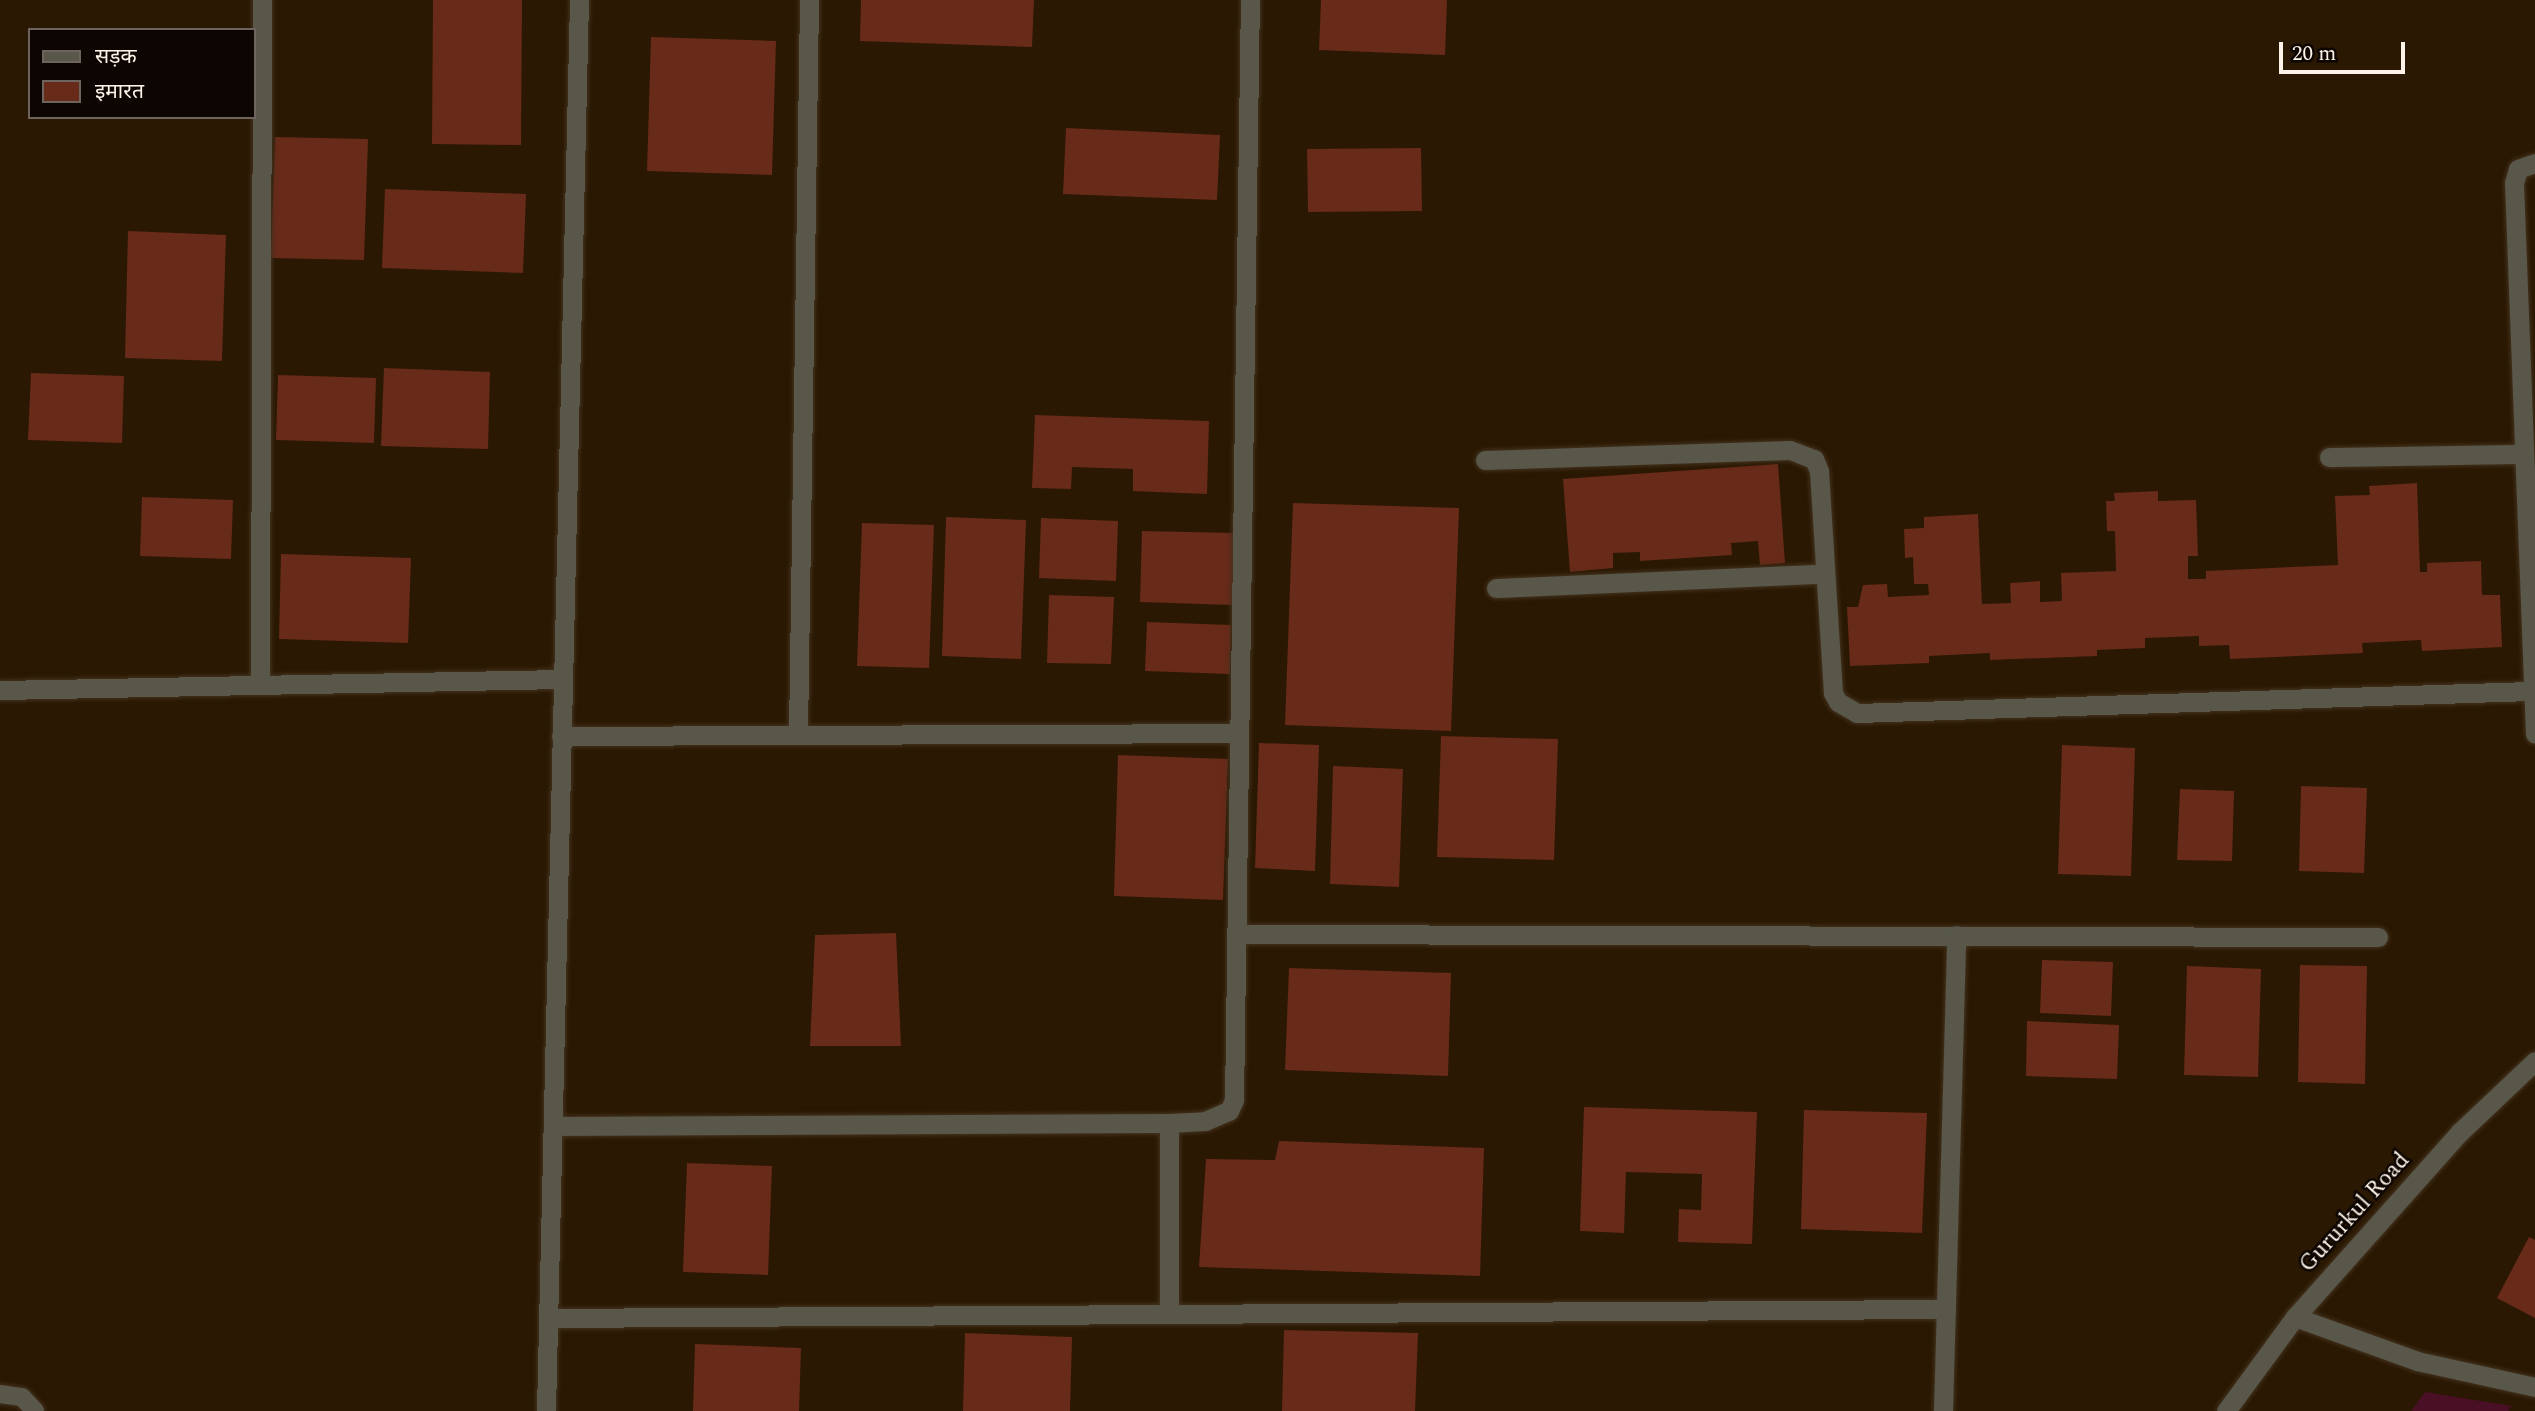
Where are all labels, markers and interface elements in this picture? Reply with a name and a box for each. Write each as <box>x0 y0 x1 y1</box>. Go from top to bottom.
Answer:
legend <box>28 28 256 119</box>
scale bar <box>2283 28 2409 72</box>
text: 20 m <box>2292 38 2336 70</box>
text: सड़क <box>95 41 137 73</box>
text: इमारत <box>95 76 144 108</box>
street label: Gururkul Road <box>2294 1147 2416 1279</box>

